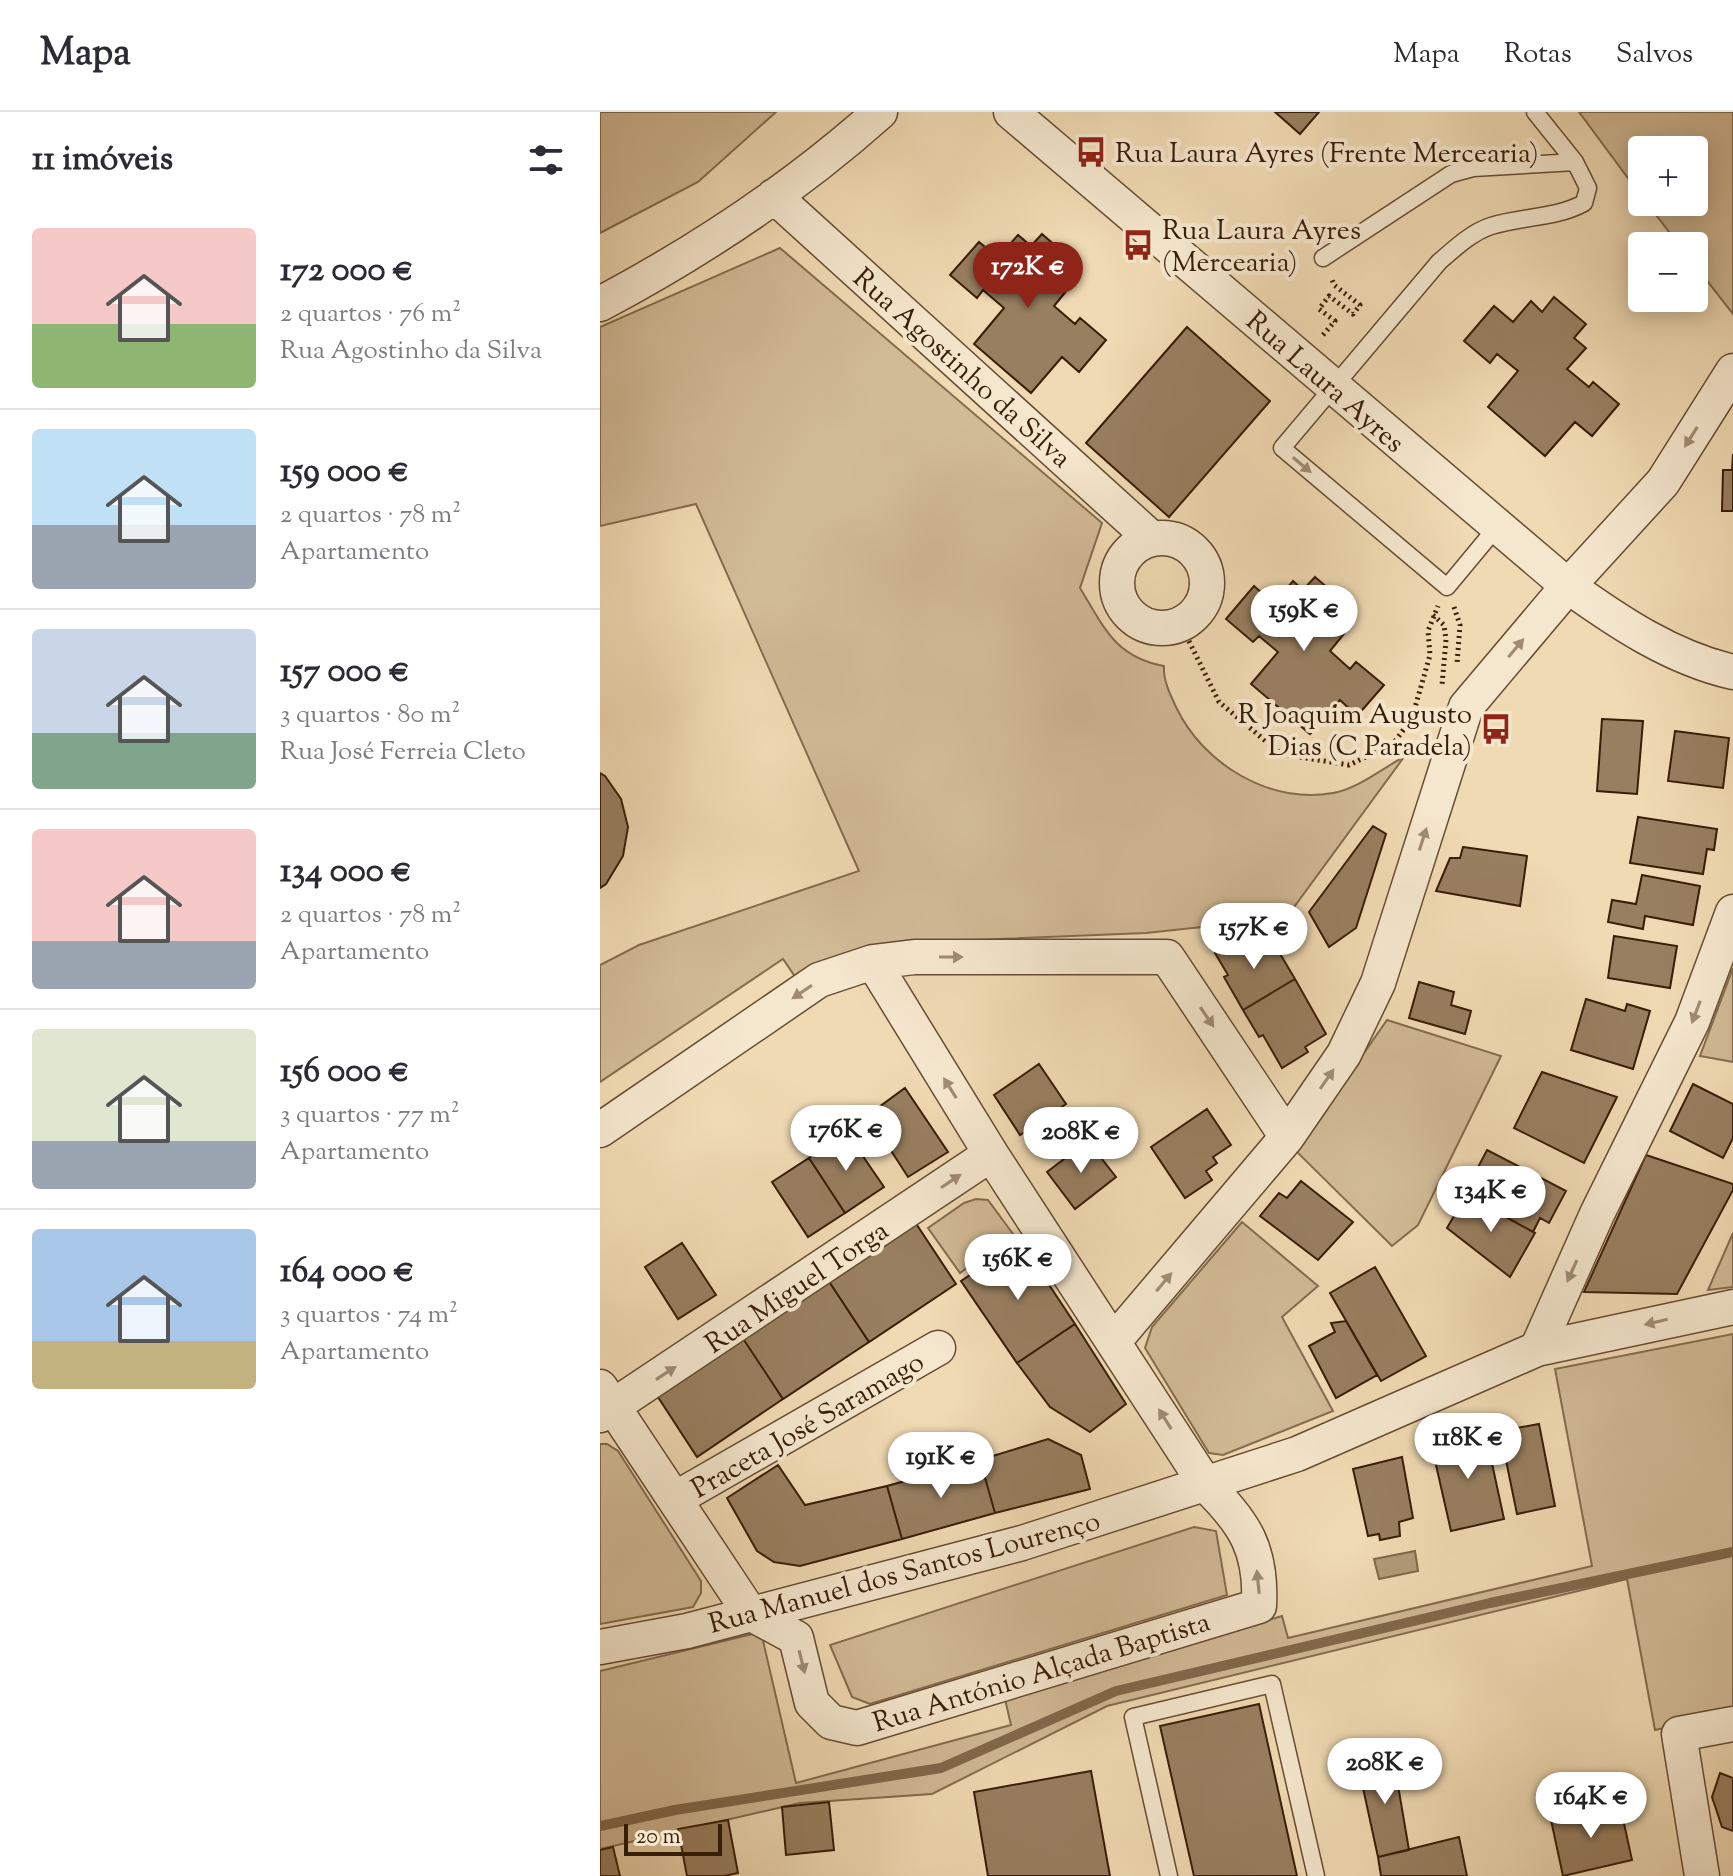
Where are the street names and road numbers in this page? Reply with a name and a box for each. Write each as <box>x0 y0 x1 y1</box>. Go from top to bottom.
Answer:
street label: Rua Agostinho da Silva <box>843 260 1079 479</box>
street label: Rua Laura Ayres <box>1236 303 1412 464</box>
street label: Rua Miguel Torga <box>698 1212 898 1365</box>
street label: Praceta José Saramago <box>685 1344 932 1510</box>
street label: Rua Manuel dos Santos Lourenço <box>705 1502 1105 1645</box>
street label: Rua António Alçada Baptista <box>868 1603 1215 1744</box>

